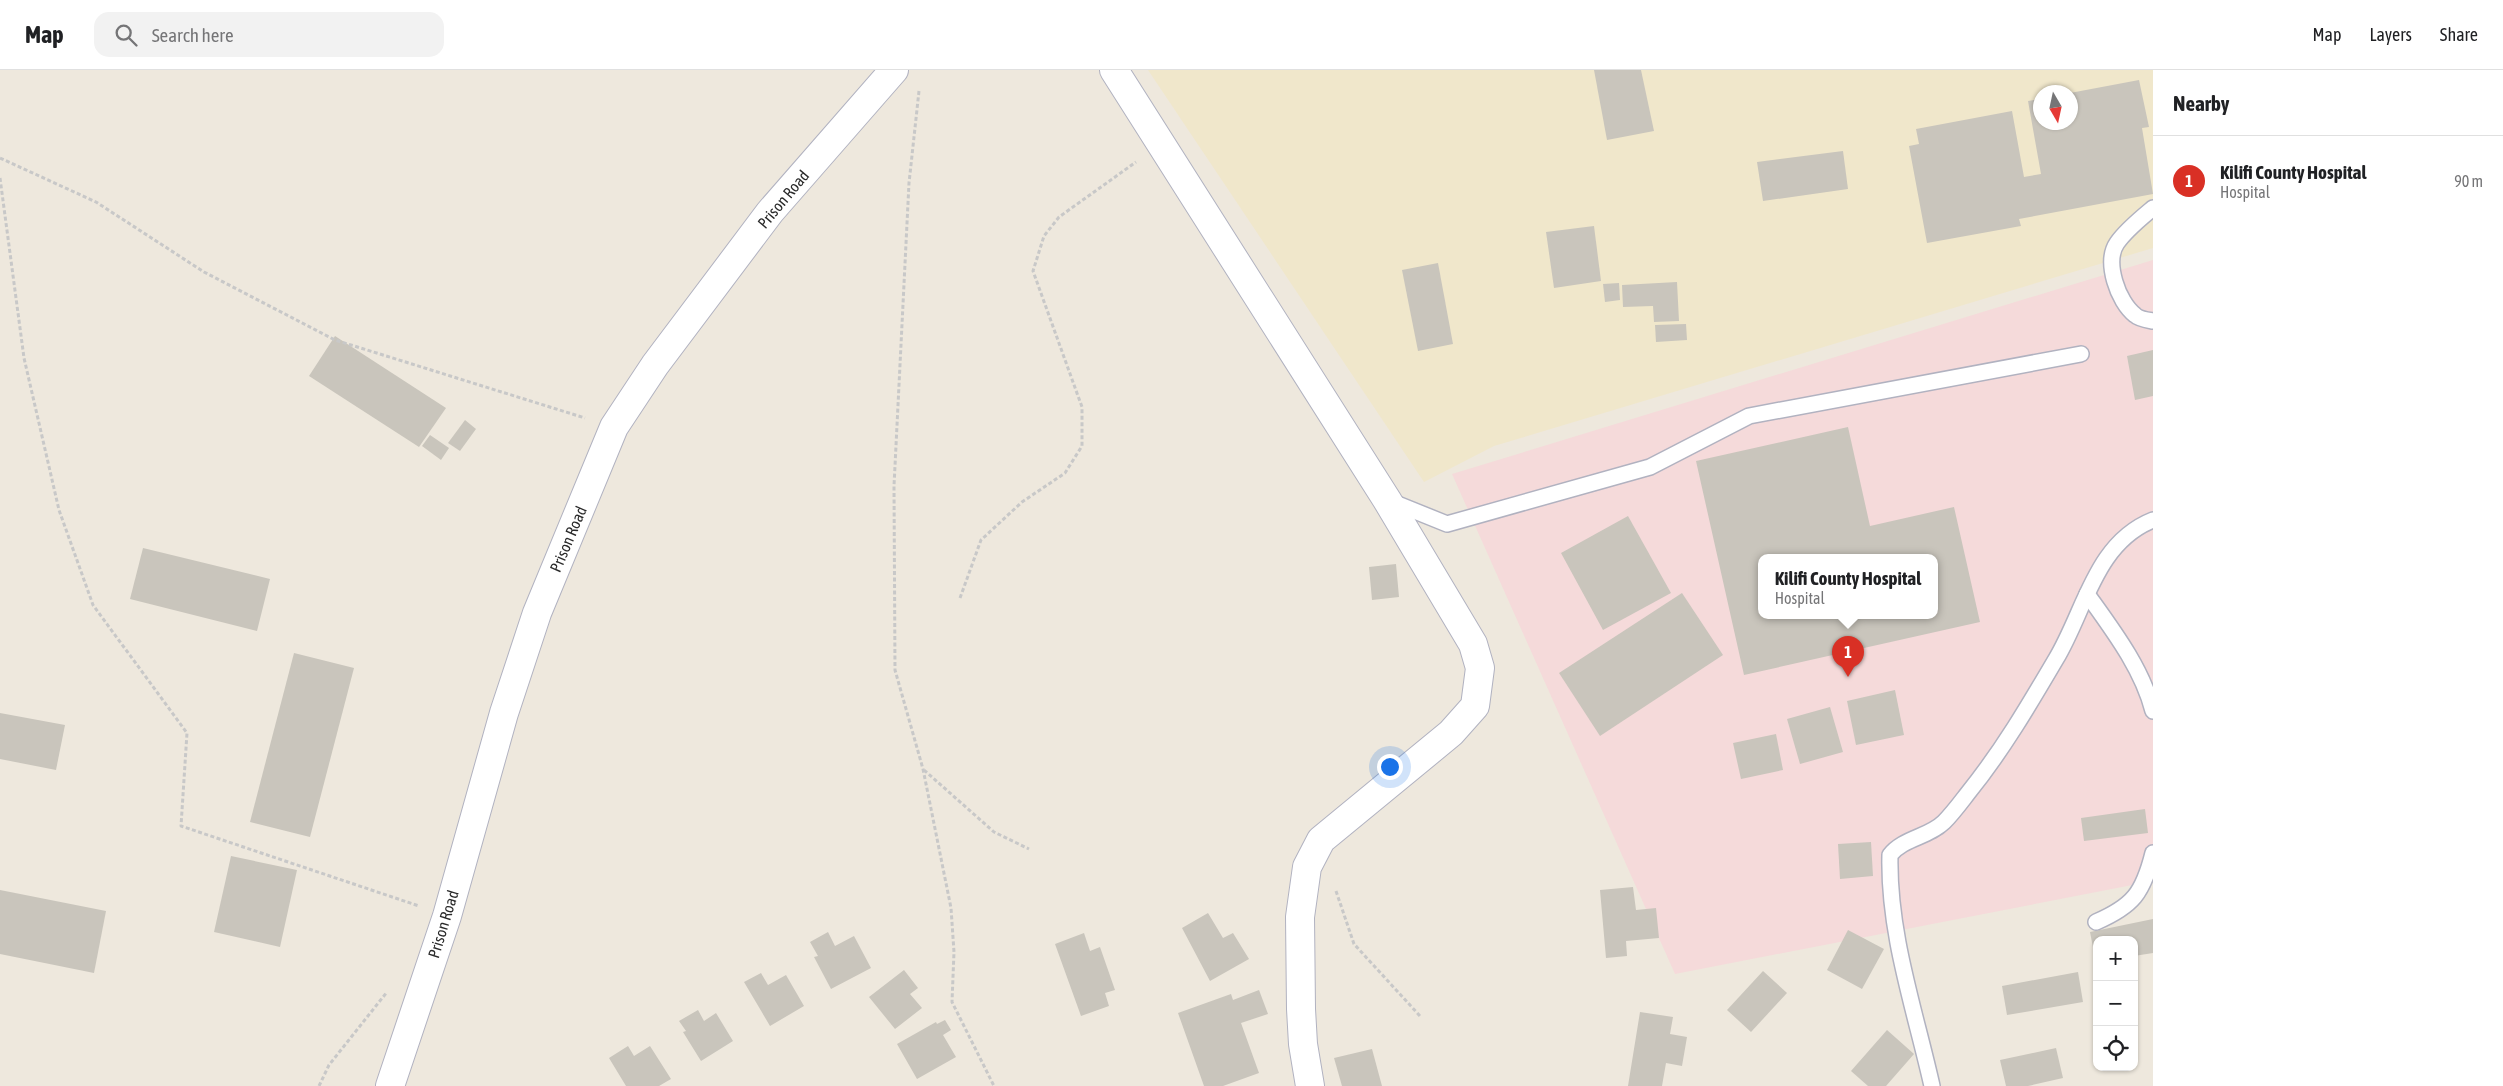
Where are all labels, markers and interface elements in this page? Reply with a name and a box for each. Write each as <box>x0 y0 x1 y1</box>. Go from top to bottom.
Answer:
search box <box>94 12 444 57</box>
text: Map <box>25 21 64 48</box>
icon: search <box>112 21 140 49</box>
text: Search here <box>152 24 234 46</box>
text: Map <box>2312 24 2341 45</box>
text: Layers <box>2369 24 2412 45</box>
text: Share <box>2440 24 2478 45</box>
north arrow <box>2033 85 2078 130</box>
text: Nearby <box>2173 91 2229 115</box>
text: Kilifi County Hospital <box>2220 161 2366 183</box>
street label: Prison Road <box>754 166 812 232</box>
text: 1 <box>2185 172 2193 190</box>
text: 90 m <box>2454 172 2483 190</box>
text: Hospital <box>2220 183 2270 201</box>
street label: Prison Road <box>546 503 590 575</box>
popup <box>1758 554 1938 619</box>
text: Kilifi County Hospital <box>1775 567 1921 589</box>
text: Hospital <box>1775 589 1825 607</box>
pin: 1 <box>1832 636 1864 677</box>
your location <box>1377 754 1403 780</box>
street label: Prison Road <box>424 888 462 960</box>
map controls <box>2093 936 2138 1071</box>
button: + <box>2093 936 2138 981</box>
button: − <box>2093 981 2138 1026</box>
button: locate <box>2093 1026 2138 1071</box>

